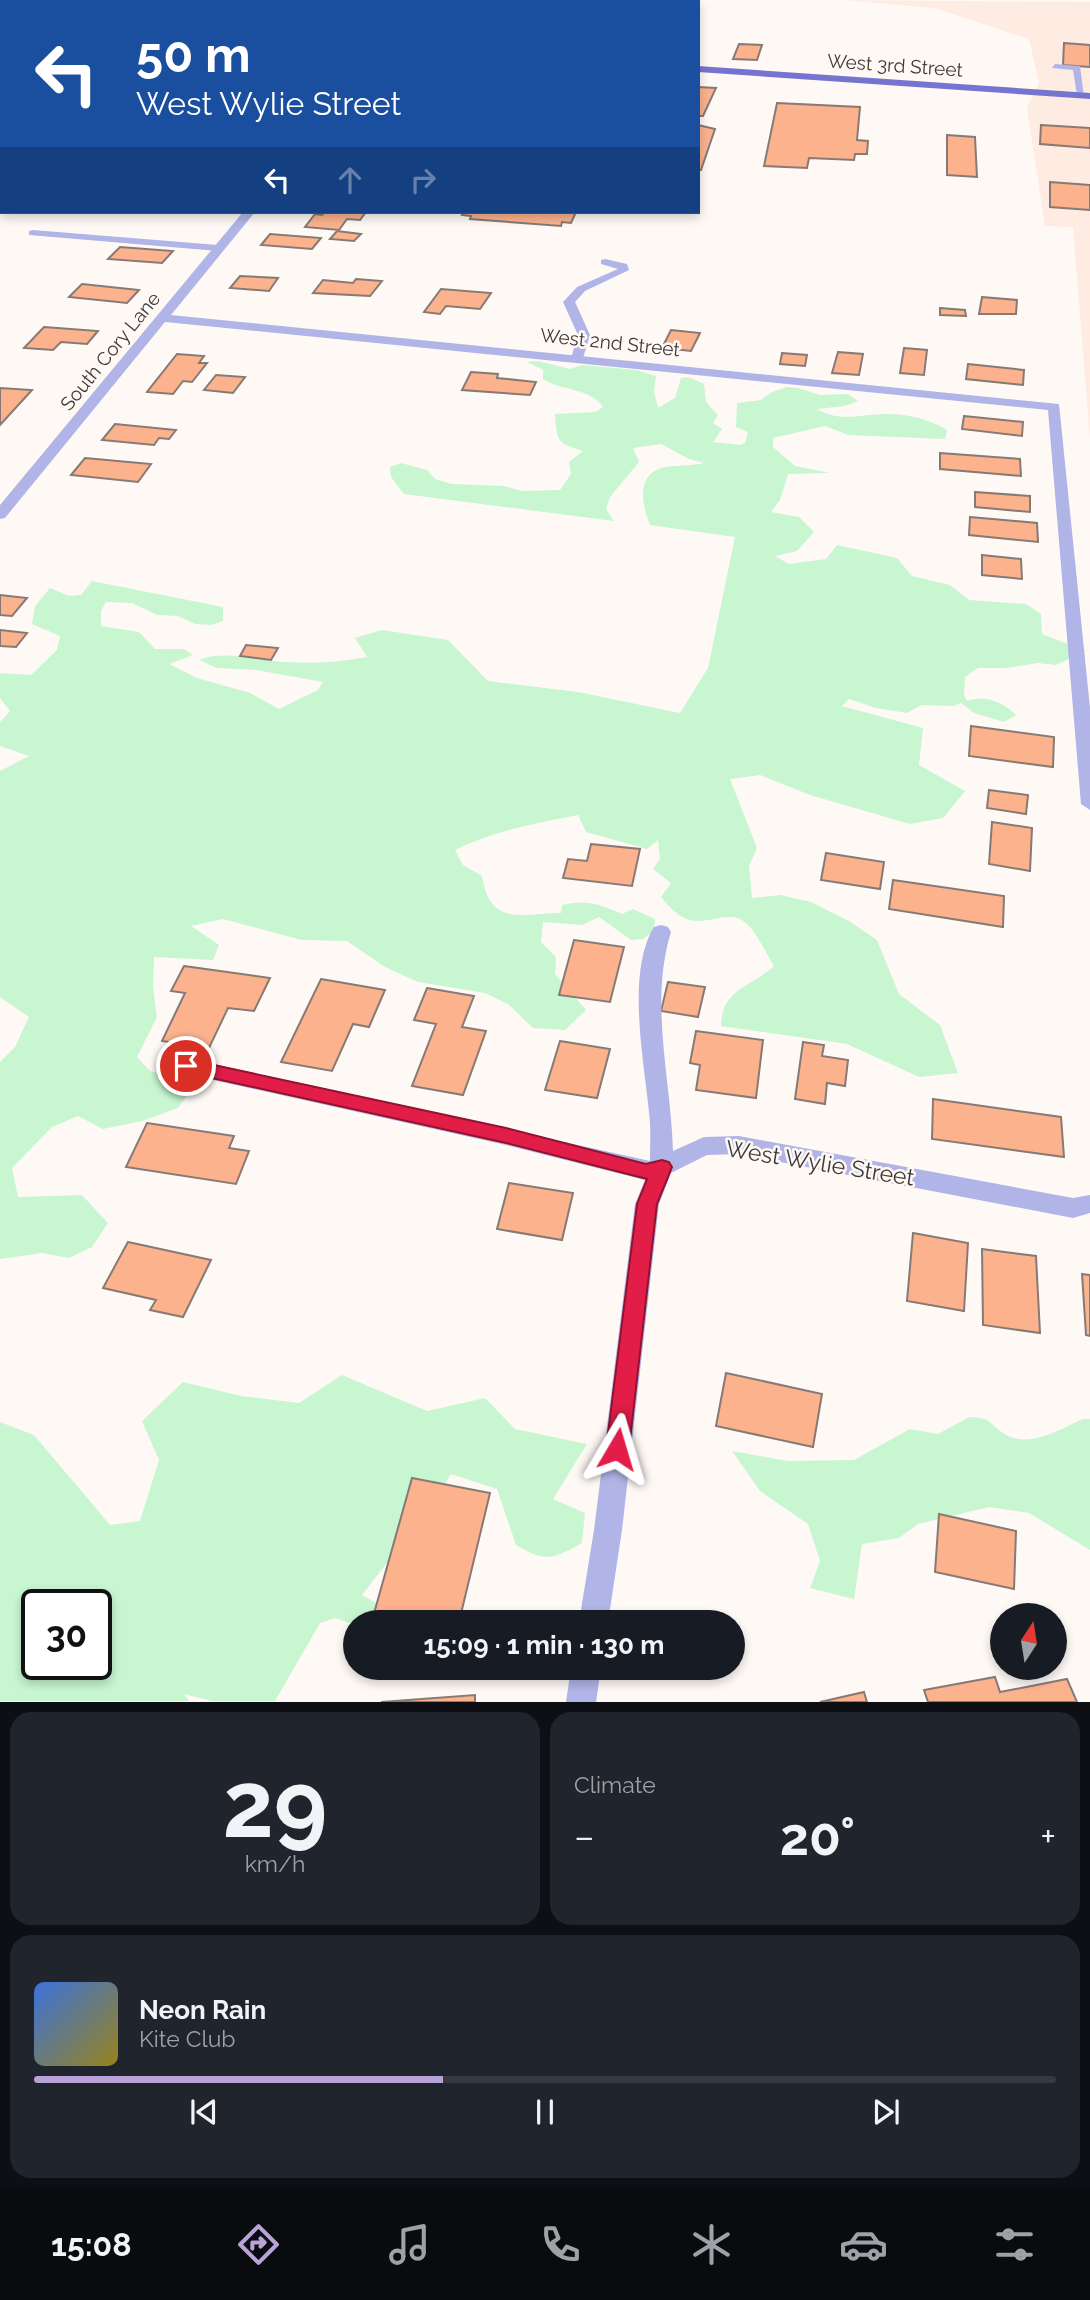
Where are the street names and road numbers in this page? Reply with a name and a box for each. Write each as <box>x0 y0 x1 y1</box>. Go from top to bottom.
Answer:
street label: West 3rd Street <box>826 49 964 81</box>
street label: South Cory Lane <box>56 287 164 415</box>
street label: West 2nd Street <box>539 324 682 360</box>
street label: West Wylie Street <box>724 1134 917 1191</box>

